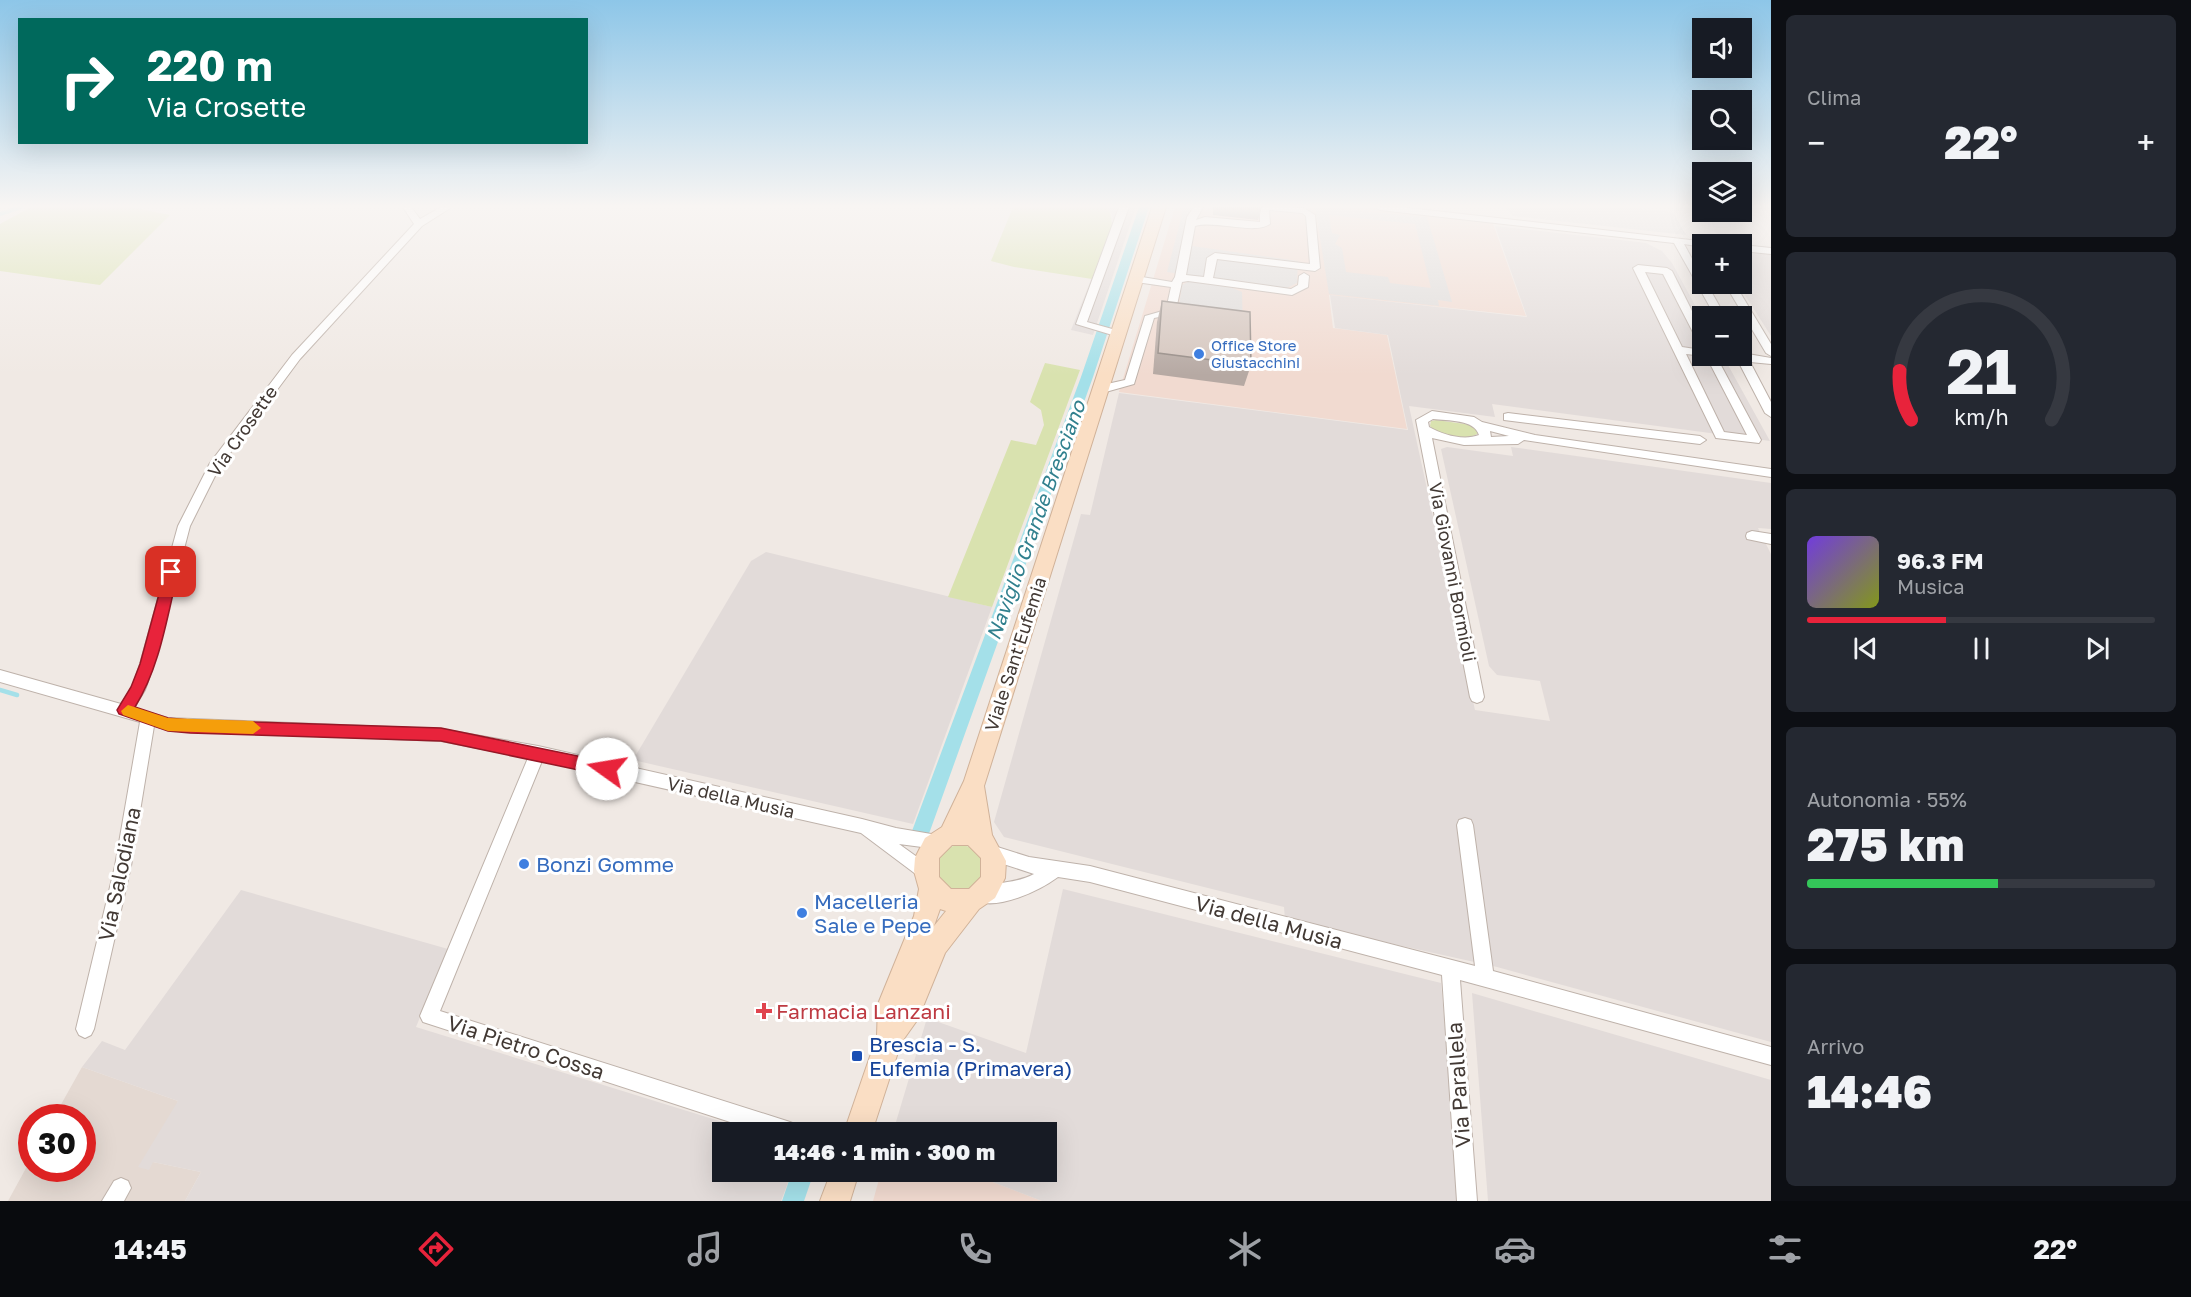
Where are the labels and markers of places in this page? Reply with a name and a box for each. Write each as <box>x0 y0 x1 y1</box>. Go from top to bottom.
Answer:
place label: Office Store Giustacchini <box>1211 336 1300 371</box>
marker: Office Store Giustacchini <box>1192 347 1206 361</box>
pin <box>145 546 196 597</box>
place label: Bonzi Gomme <box>536 851 674 877</box>
marker: Bonzi Gomme <box>517 857 531 871</box>
place label: Macelleria Sale e Pepe <box>814 888 932 938</box>
marker: Macelleria Sale e Pepe <box>795 906 809 920</box>
place label: Farmacia Lanzani <box>776 998 951 1024</box>
marker: Farmacia Lanzani <box>757 1004 771 1018</box>
place label: Brescia - S. Eufemia (Primavera) <box>869 1031 1072 1081</box>
marker: Brescia - S. Eufemia (Primavera) <box>850 1049 864 1063</box>

